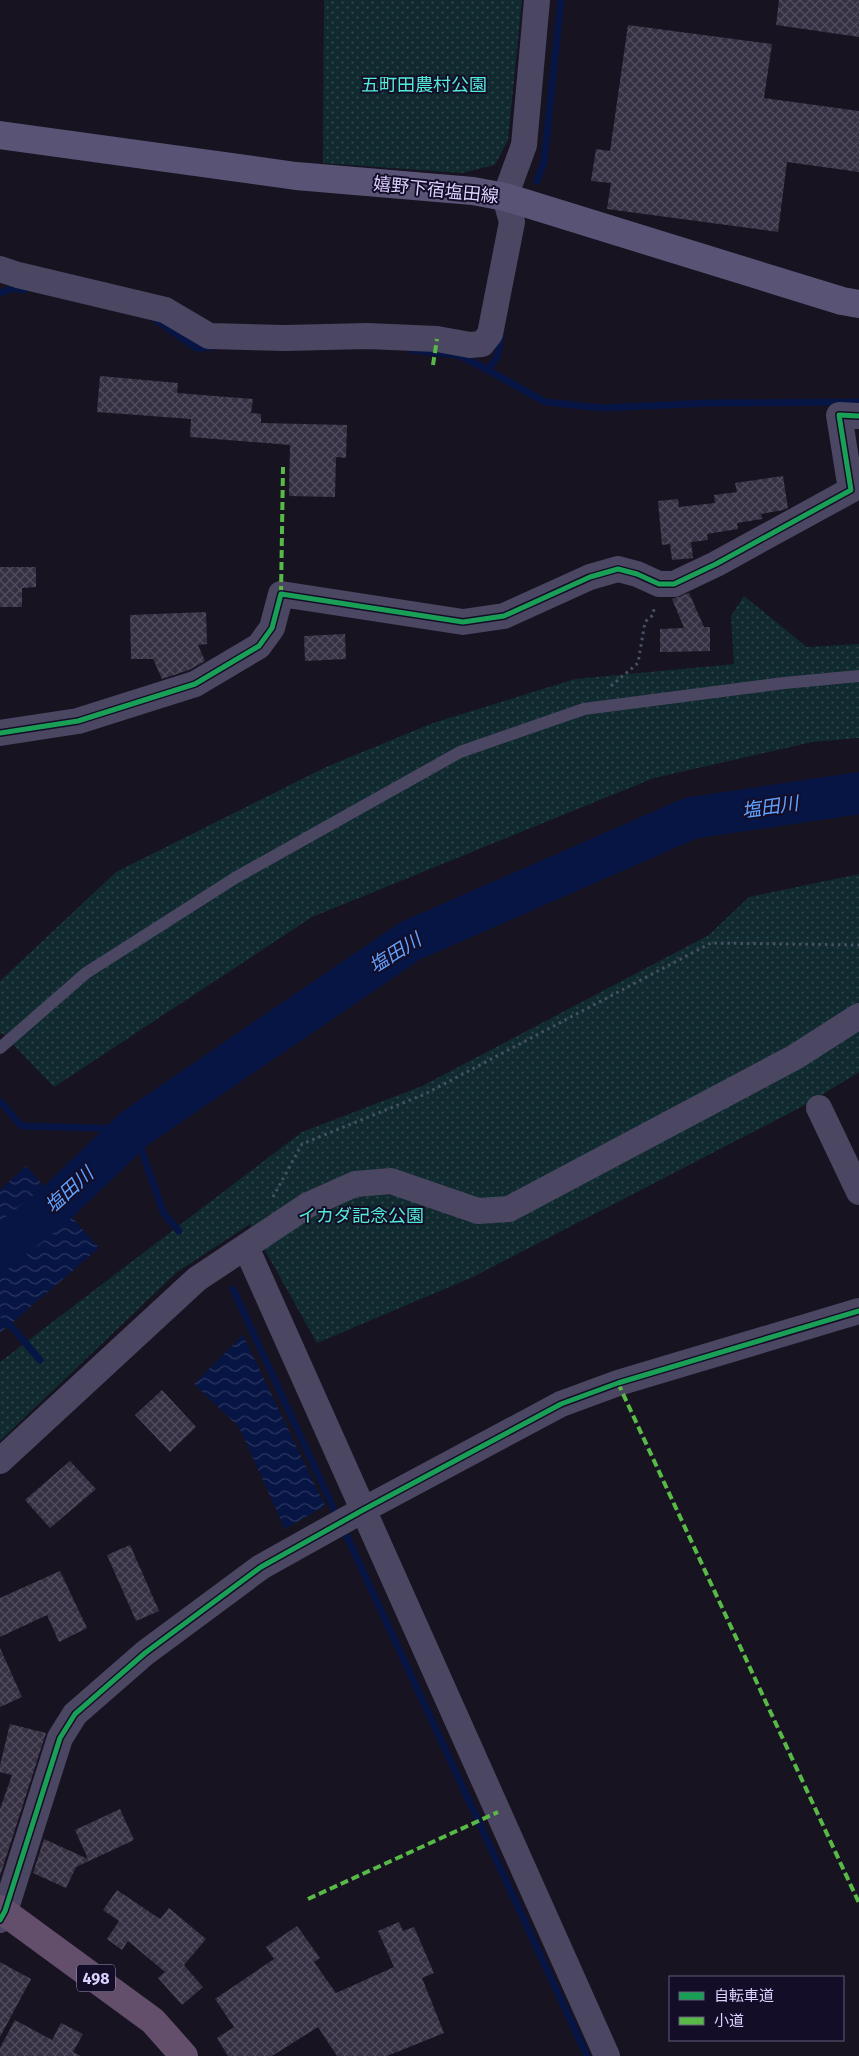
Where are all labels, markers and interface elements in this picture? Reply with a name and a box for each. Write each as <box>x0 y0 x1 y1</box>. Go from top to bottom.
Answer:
park label: 五町田農村公園 <box>361 74 487 96</box>
street label: 嬉野下宿塩田線 <box>372 172 500 208</box>
water label: 塩田川 <box>740 791 802 822</box>
water label: 塩田川 <box>365 927 427 978</box>
water label: 塩田川 <box>40 1161 99 1218</box>
park label: イカダ記念公園 <box>298 1205 424 1227</box>
road number: 498 <box>77 1965 115 1992</box>
legend <box>669 1976 844 2041</box>
text: 自転車道 <box>714 1987 774 2005</box>
text: 小道 <box>714 2012 744 2030</box>

